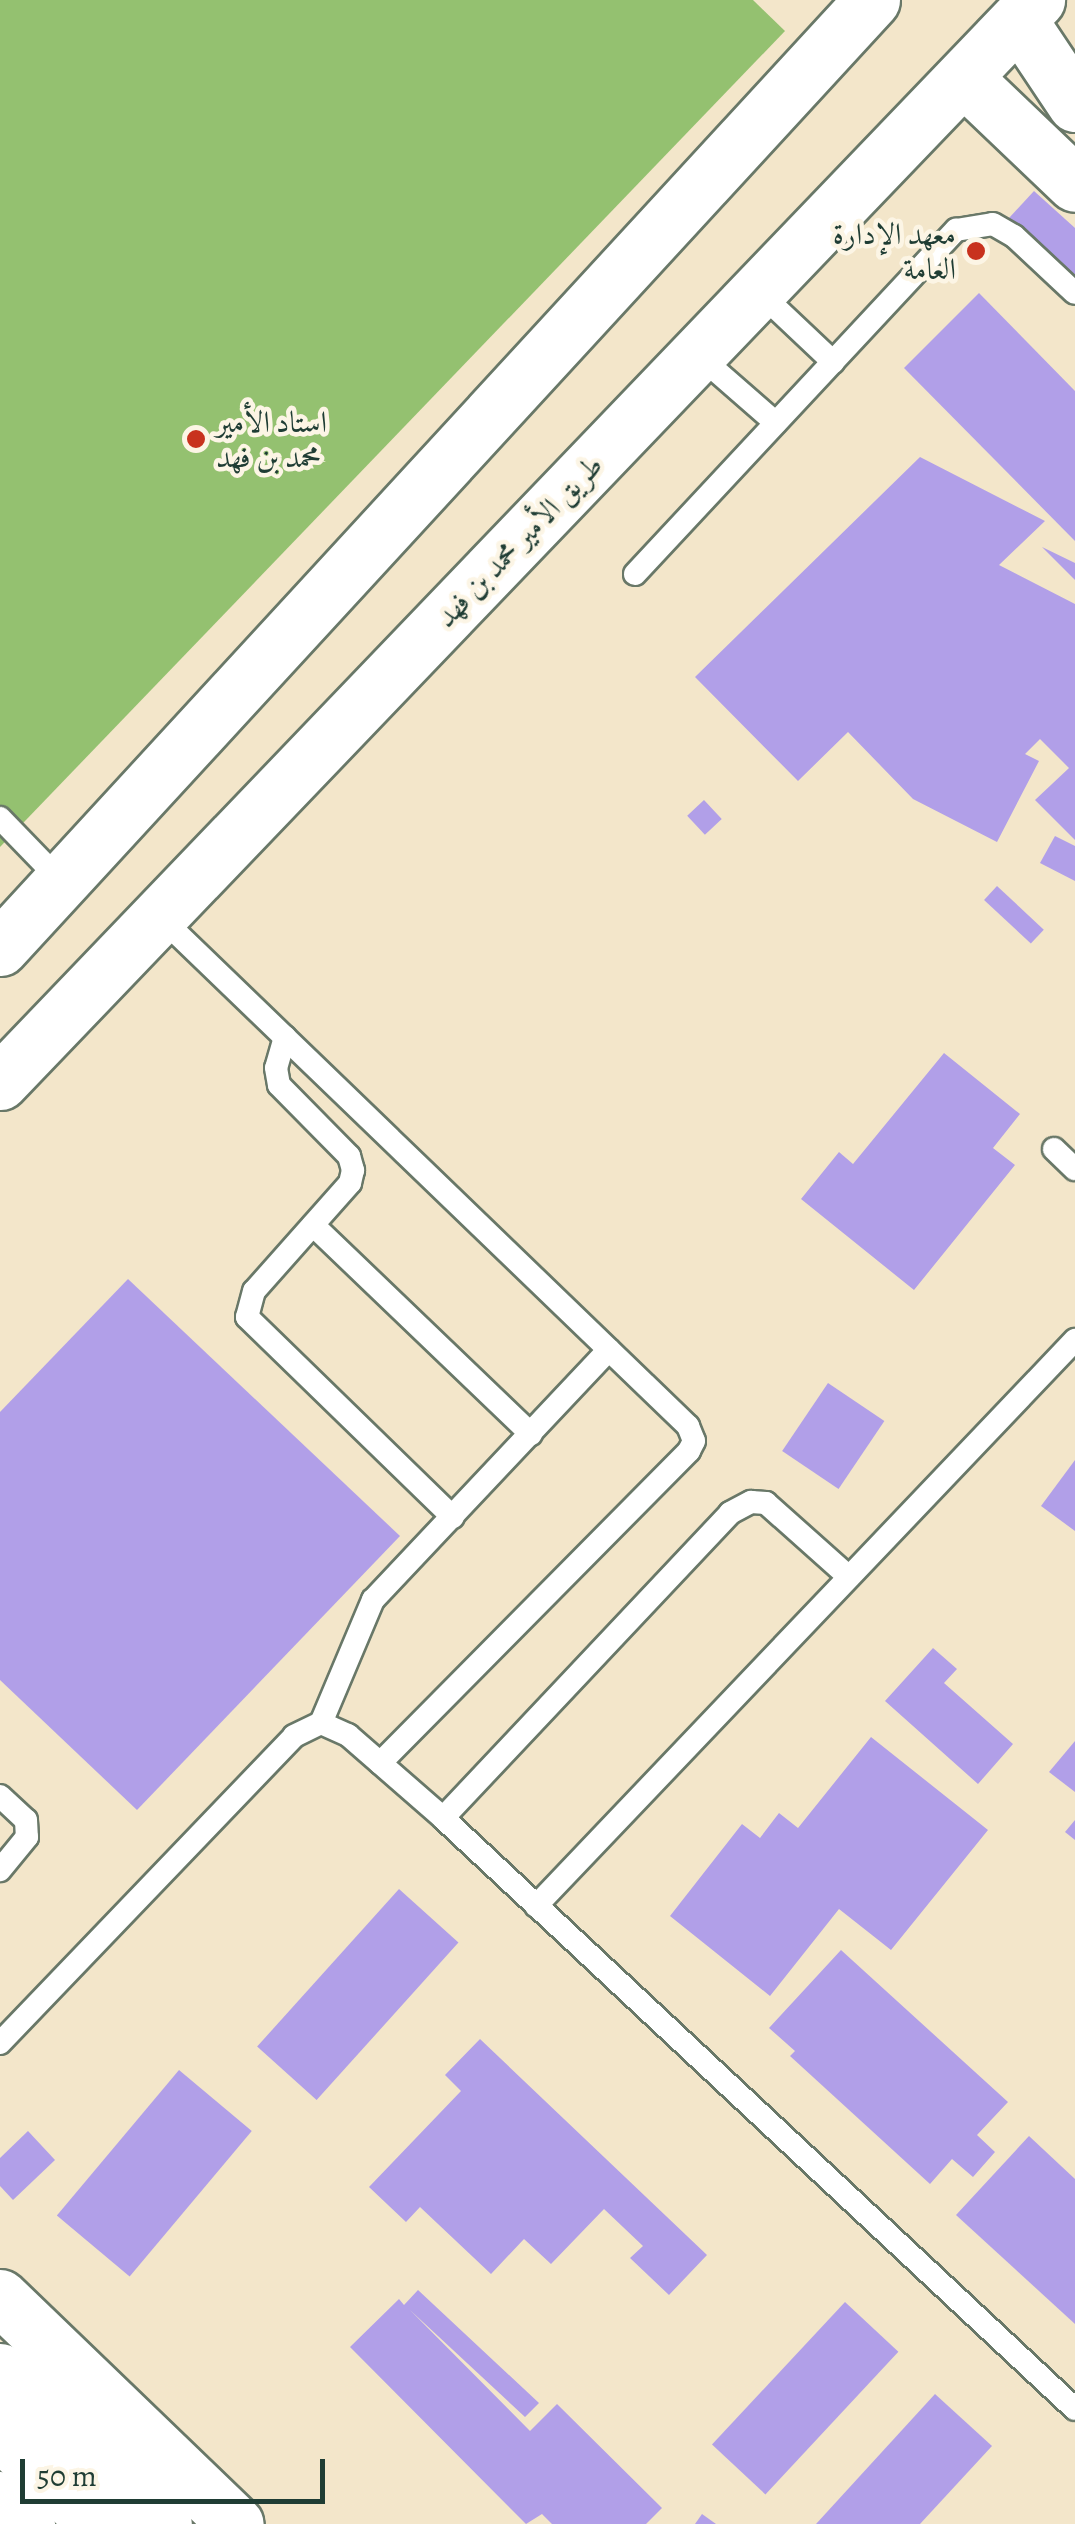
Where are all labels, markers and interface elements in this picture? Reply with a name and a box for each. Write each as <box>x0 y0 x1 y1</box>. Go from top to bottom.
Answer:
place label: معهد الإدارة العامة <box>833 216 956 286</box>
marker: معهد الإدارة العامة <box>965 240 987 262</box>
place label: استاد الأمير محمد بن فهد <box>216 404 327 474</box>
marker: استاد الأمير محمد بن فهد <box>185 428 207 450</box>
street label: طريق الأمير محمد بن فهد <box>428 447 610 635</box>
scale bar <box>25 2439 330 2501</box>
text: 50 m <box>37 2456 97 2496</box>

